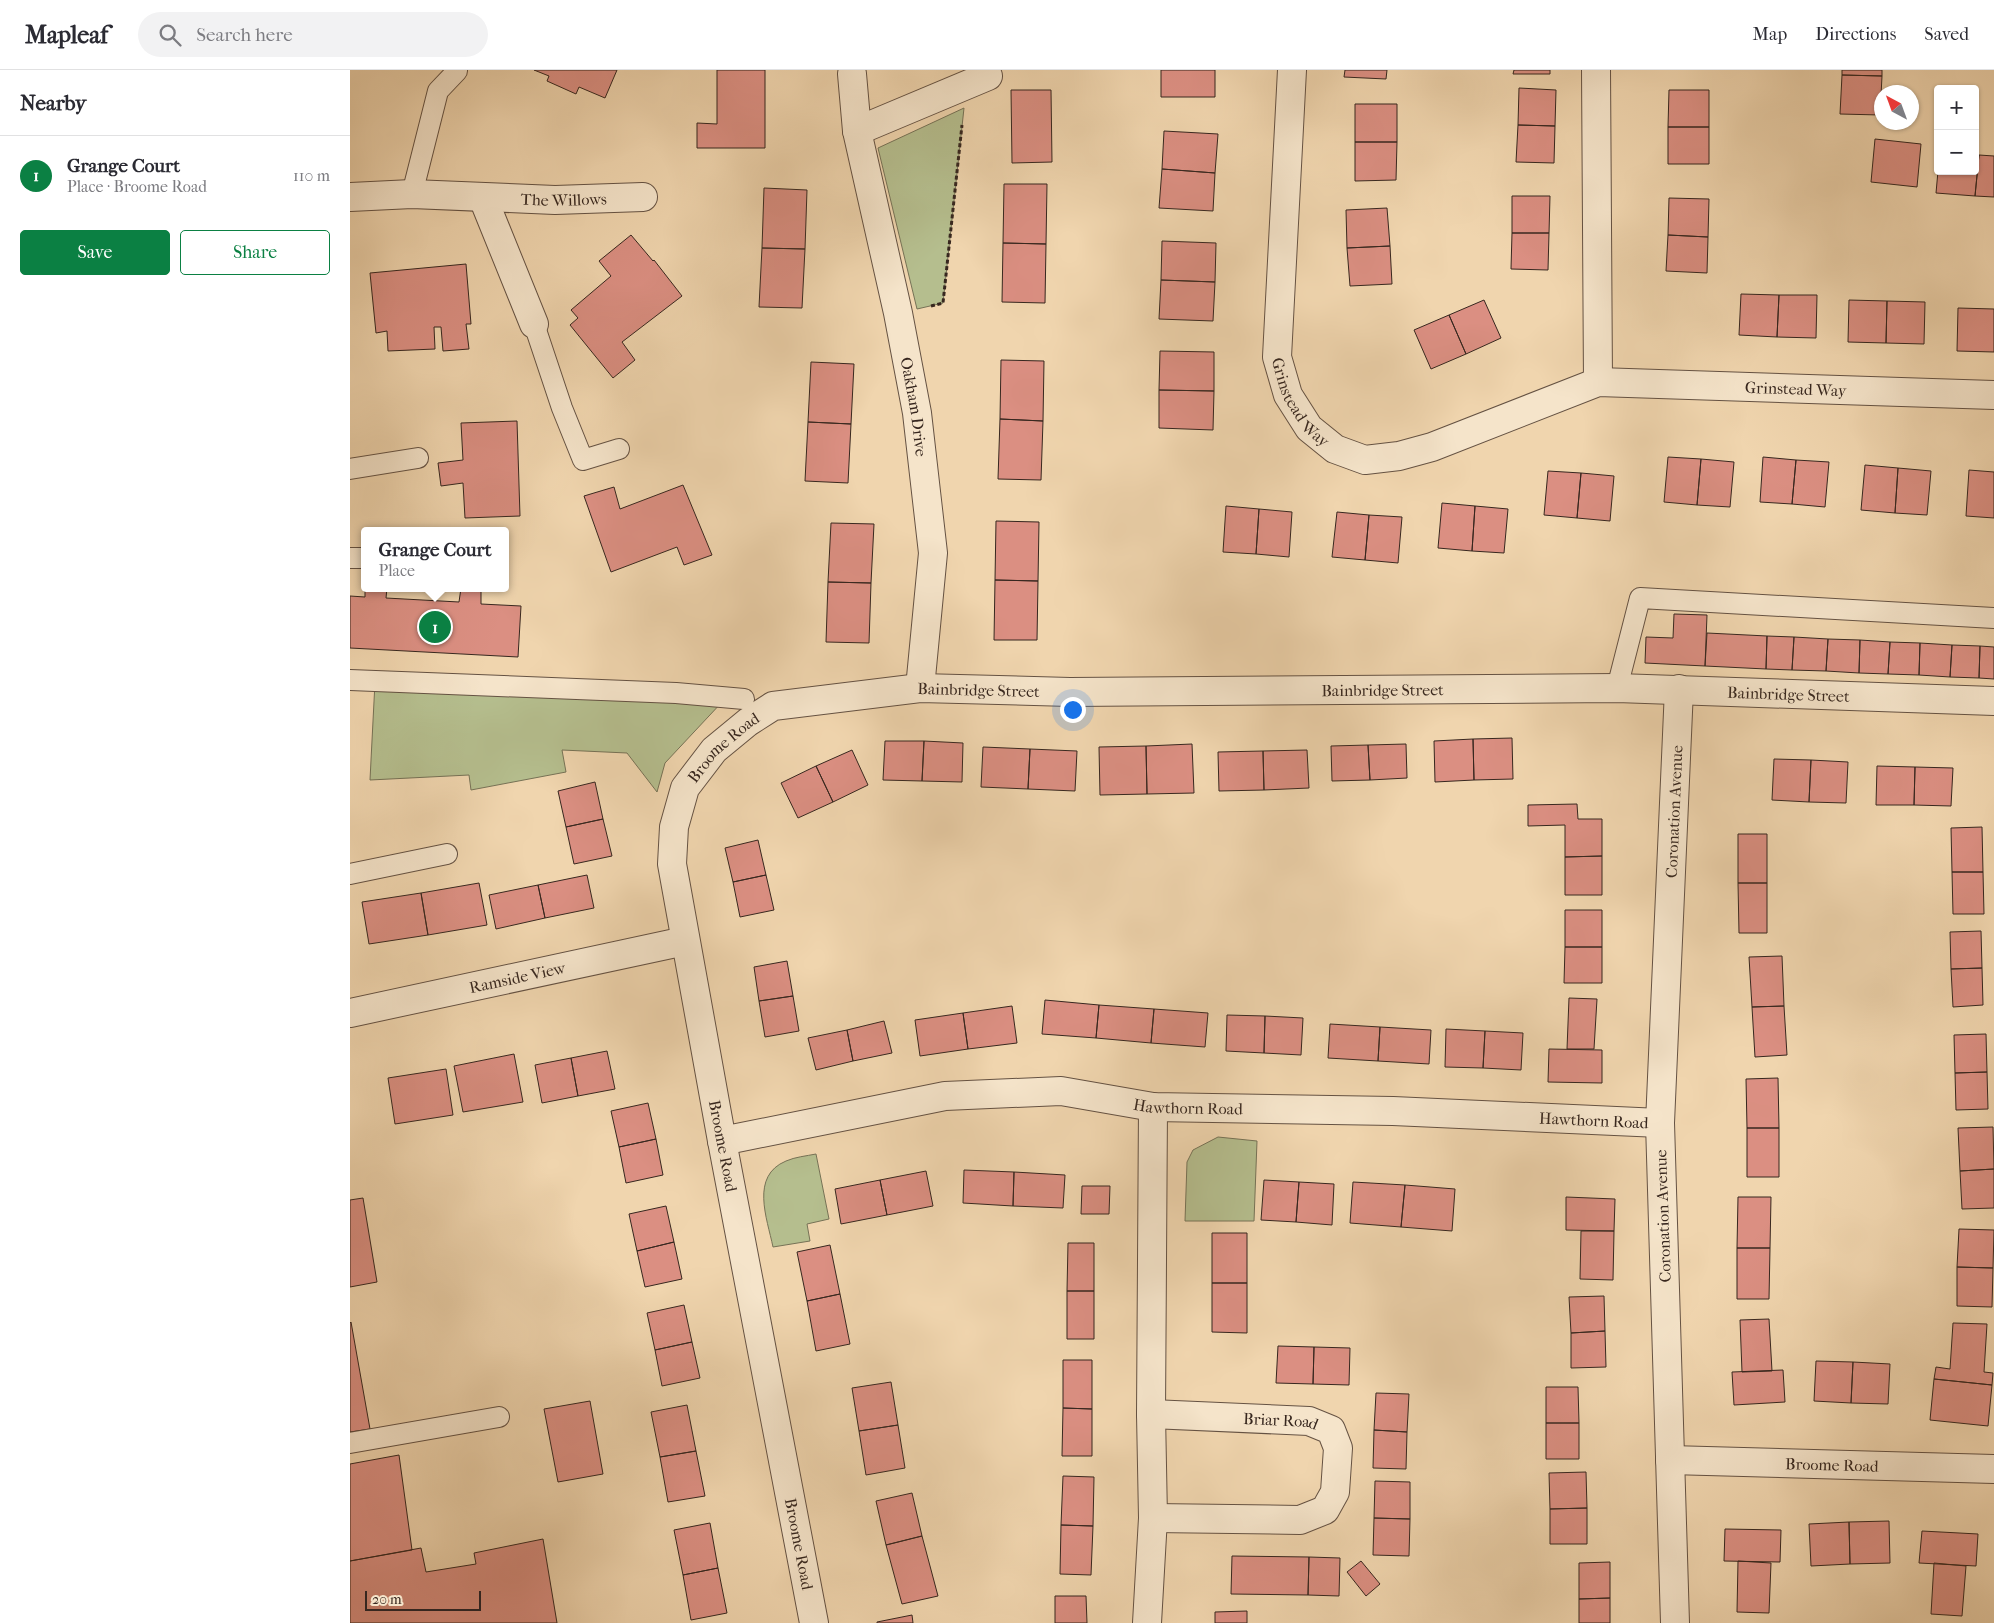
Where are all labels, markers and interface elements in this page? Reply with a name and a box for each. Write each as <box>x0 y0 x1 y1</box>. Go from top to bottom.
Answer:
search box <box>138 12 488 57</box>
text: Mapleaf <box>25 21 108 49</box>
icon: search <box>156 21 184 49</box>
text: Search here <box>196 24 293 46</box>
text: Map <box>1753 24 1787 45</box>
text: Directions <box>1815 24 1896 45</box>
text: Saved <box>1924 24 1969 45</box>
north arrow <box>1874 85 1919 130</box>
map controls <box>1934 85 1979 175</box>
button: + <box>1934 85 1979 130</box>
text: Nearby <box>20 91 86 115</box>
button: − <box>1934 130 1979 175</box>
text: Grange Court <box>67 155 180 177</box>
text: 1 <box>33 166 39 185</box>
text: 110 m <box>293 166 330 185</box>
text: Place · Broome Road <box>67 177 207 196</box>
street label: The Willows <box>520 189 607 210</box>
button: Save <box>20 230 170 275</box>
button: Share <box>180 230 330 275</box>
street label: Oakham Drive <box>897 355 931 458</box>
street label: Grinstead Way <box>1268 355 1334 451</box>
street label: Grinstead Way <box>1745 377 1847 400</box>
popup <box>361 527 509 592</box>
text: Grange Court <box>379 539 491 561</box>
text: Place <box>379 561 415 580</box>
pin: 1 <box>419 608 451 646</box>
street label: Bainbridge Street <box>917 678 1040 701</box>
street label: Bainbridge Street <box>1321 680 1444 700</box>
street label: Bainbridge Street <box>1727 682 1850 706</box>
your location <box>1060 697 1086 723</box>
street label: Broome Road <box>683 708 763 786</box>
street label: Coronation Avenue <box>1661 745 1686 878</box>
street label: Ramside View <box>467 957 568 997</box>
street label: Hawthorn Road <box>1132 1094 1243 1118</box>
street label: Broome Road <box>705 1098 741 1194</box>
street label: Hawthorn Road <box>1539 1108 1649 1132</box>
street label: Coronation Avenue <box>1651 1149 1675 1283</box>
street label: Briar Road <box>1243 1409 1322 1433</box>
street label: Broome Road <box>1785 1454 1879 1475</box>
street label: Broome Road <box>781 1496 817 1592</box>
scale bar <box>365 1588 481 1611</box>
text: 20 m <box>372 1591 402 1608</box>

